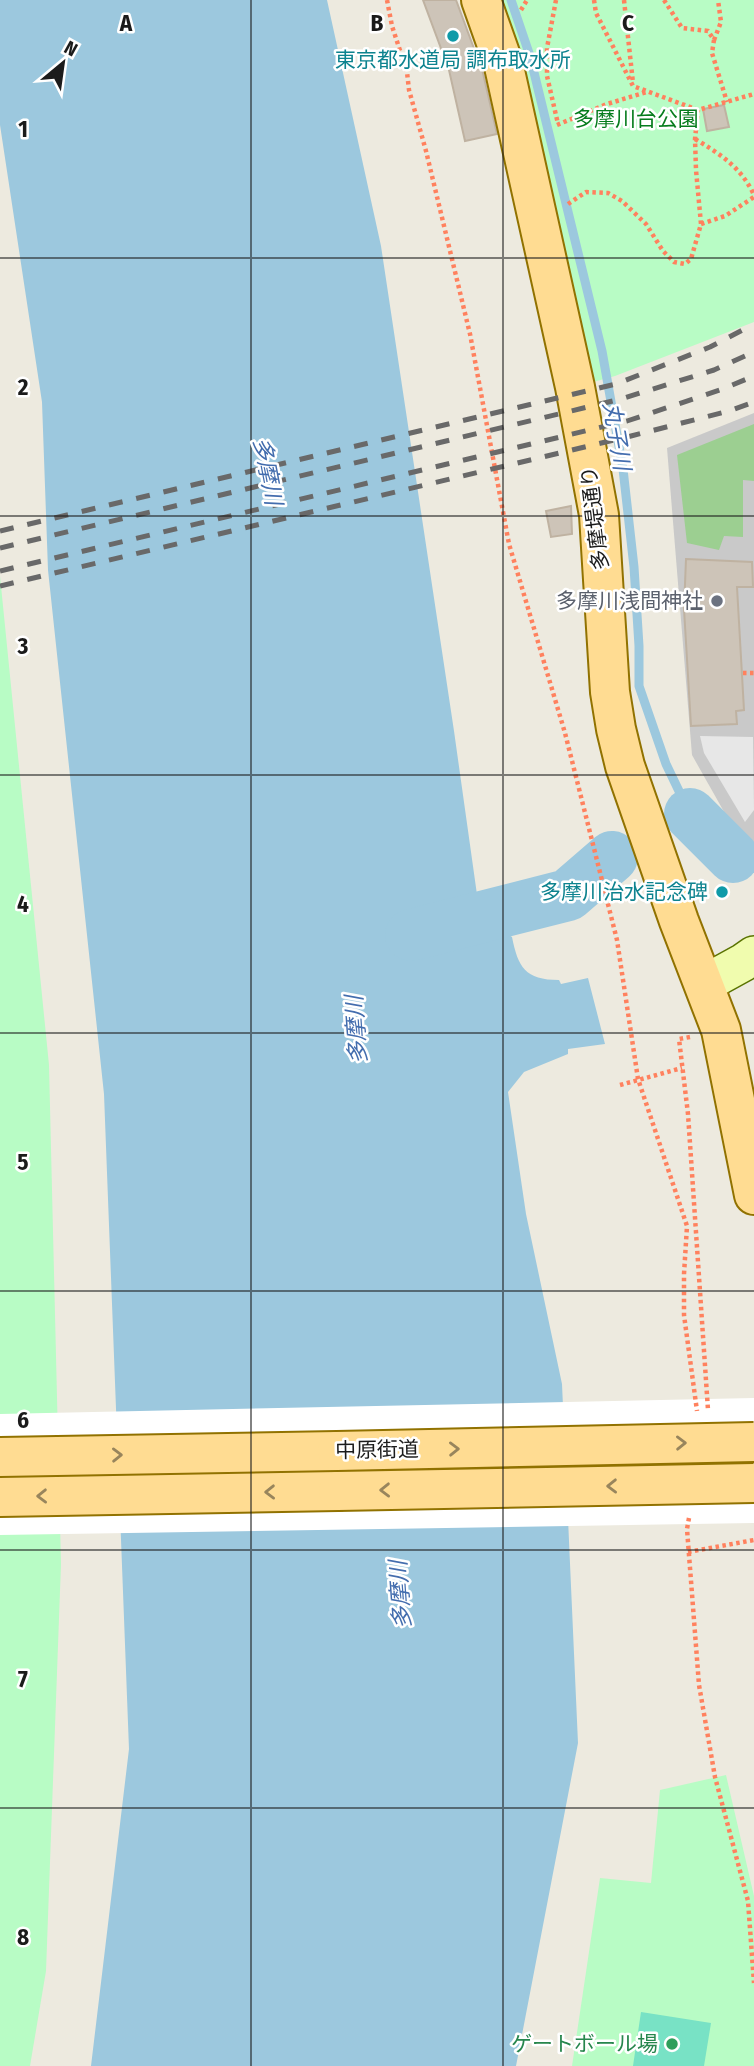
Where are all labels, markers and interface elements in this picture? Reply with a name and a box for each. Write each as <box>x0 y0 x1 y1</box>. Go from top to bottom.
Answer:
text: A <box>119 9 133 37</box>
text: B <box>371 9 384 37</box>
text: C <box>622 9 634 37</box>
north arrow <box>28 28 98 98</box>
marker: 東京都水道局 調布取水所 <box>445 28 461 44</box>
text: N <box>60 36 82 61</box>
place label: 東京都水道局 調布取水所 <box>335 47 571 73</box>
park label: 多摩川台公園 <box>573 106 699 132</box>
text: 1 <box>18 115 28 143</box>
text: 2 <box>17 373 29 401</box>
water label: 丸子川 <box>597 400 637 475</box>
water label: 多摩川 <box>248 434 289 510</box>
street label: 多摩堤通り <box>576 464 614 572</box>
place label: 多摩川浅間神社 <box>556 588 703 614</box>
marker: 多摩川浅間神社 <box>709 593 725 609</box>
text: 3 <box>17 632 29 660</box>
place label: 多摩川治水記念碑 <box>540 879 708 905</box>
marker: 多摩川治水記念碑 <box>714 884 730 900</box>
text: 4 <box>17 890 29 918</box>
water label: 多摩川 <box>339 992 372 1065</box>
text: 5 <box>17 1148 29 1176</box>
text: 6 <box>17 1406 29 1434</box>
street label: 中原街道 <box>335 1436 419 1464</box>
one-way arrow <box>676 1436 687 1451</box>
one-way arrow <box>449 1441 460 1456</box>
one-way arrow <box>112 1447 123 1463</box>
one-way arrow <box>607 1478 618 1493</box>
one-way arrow <box>379 1482 390 1498</box>
one-way arrow <box>264 1484 274 1500</box>
one-way arrow <box>36 1488 47 1504</box>
water label: 多摩川 <box>383 1557 416 1630</box>
text: 7 <box>18 1665 28 1693</box>
text: 8 <box>17 1923 29 1951</box>
place label: ゲートボール場 <box>511 2031 658 2057</box>
marker: ゲートボール場 <box>664 2036 680 2052</box>

